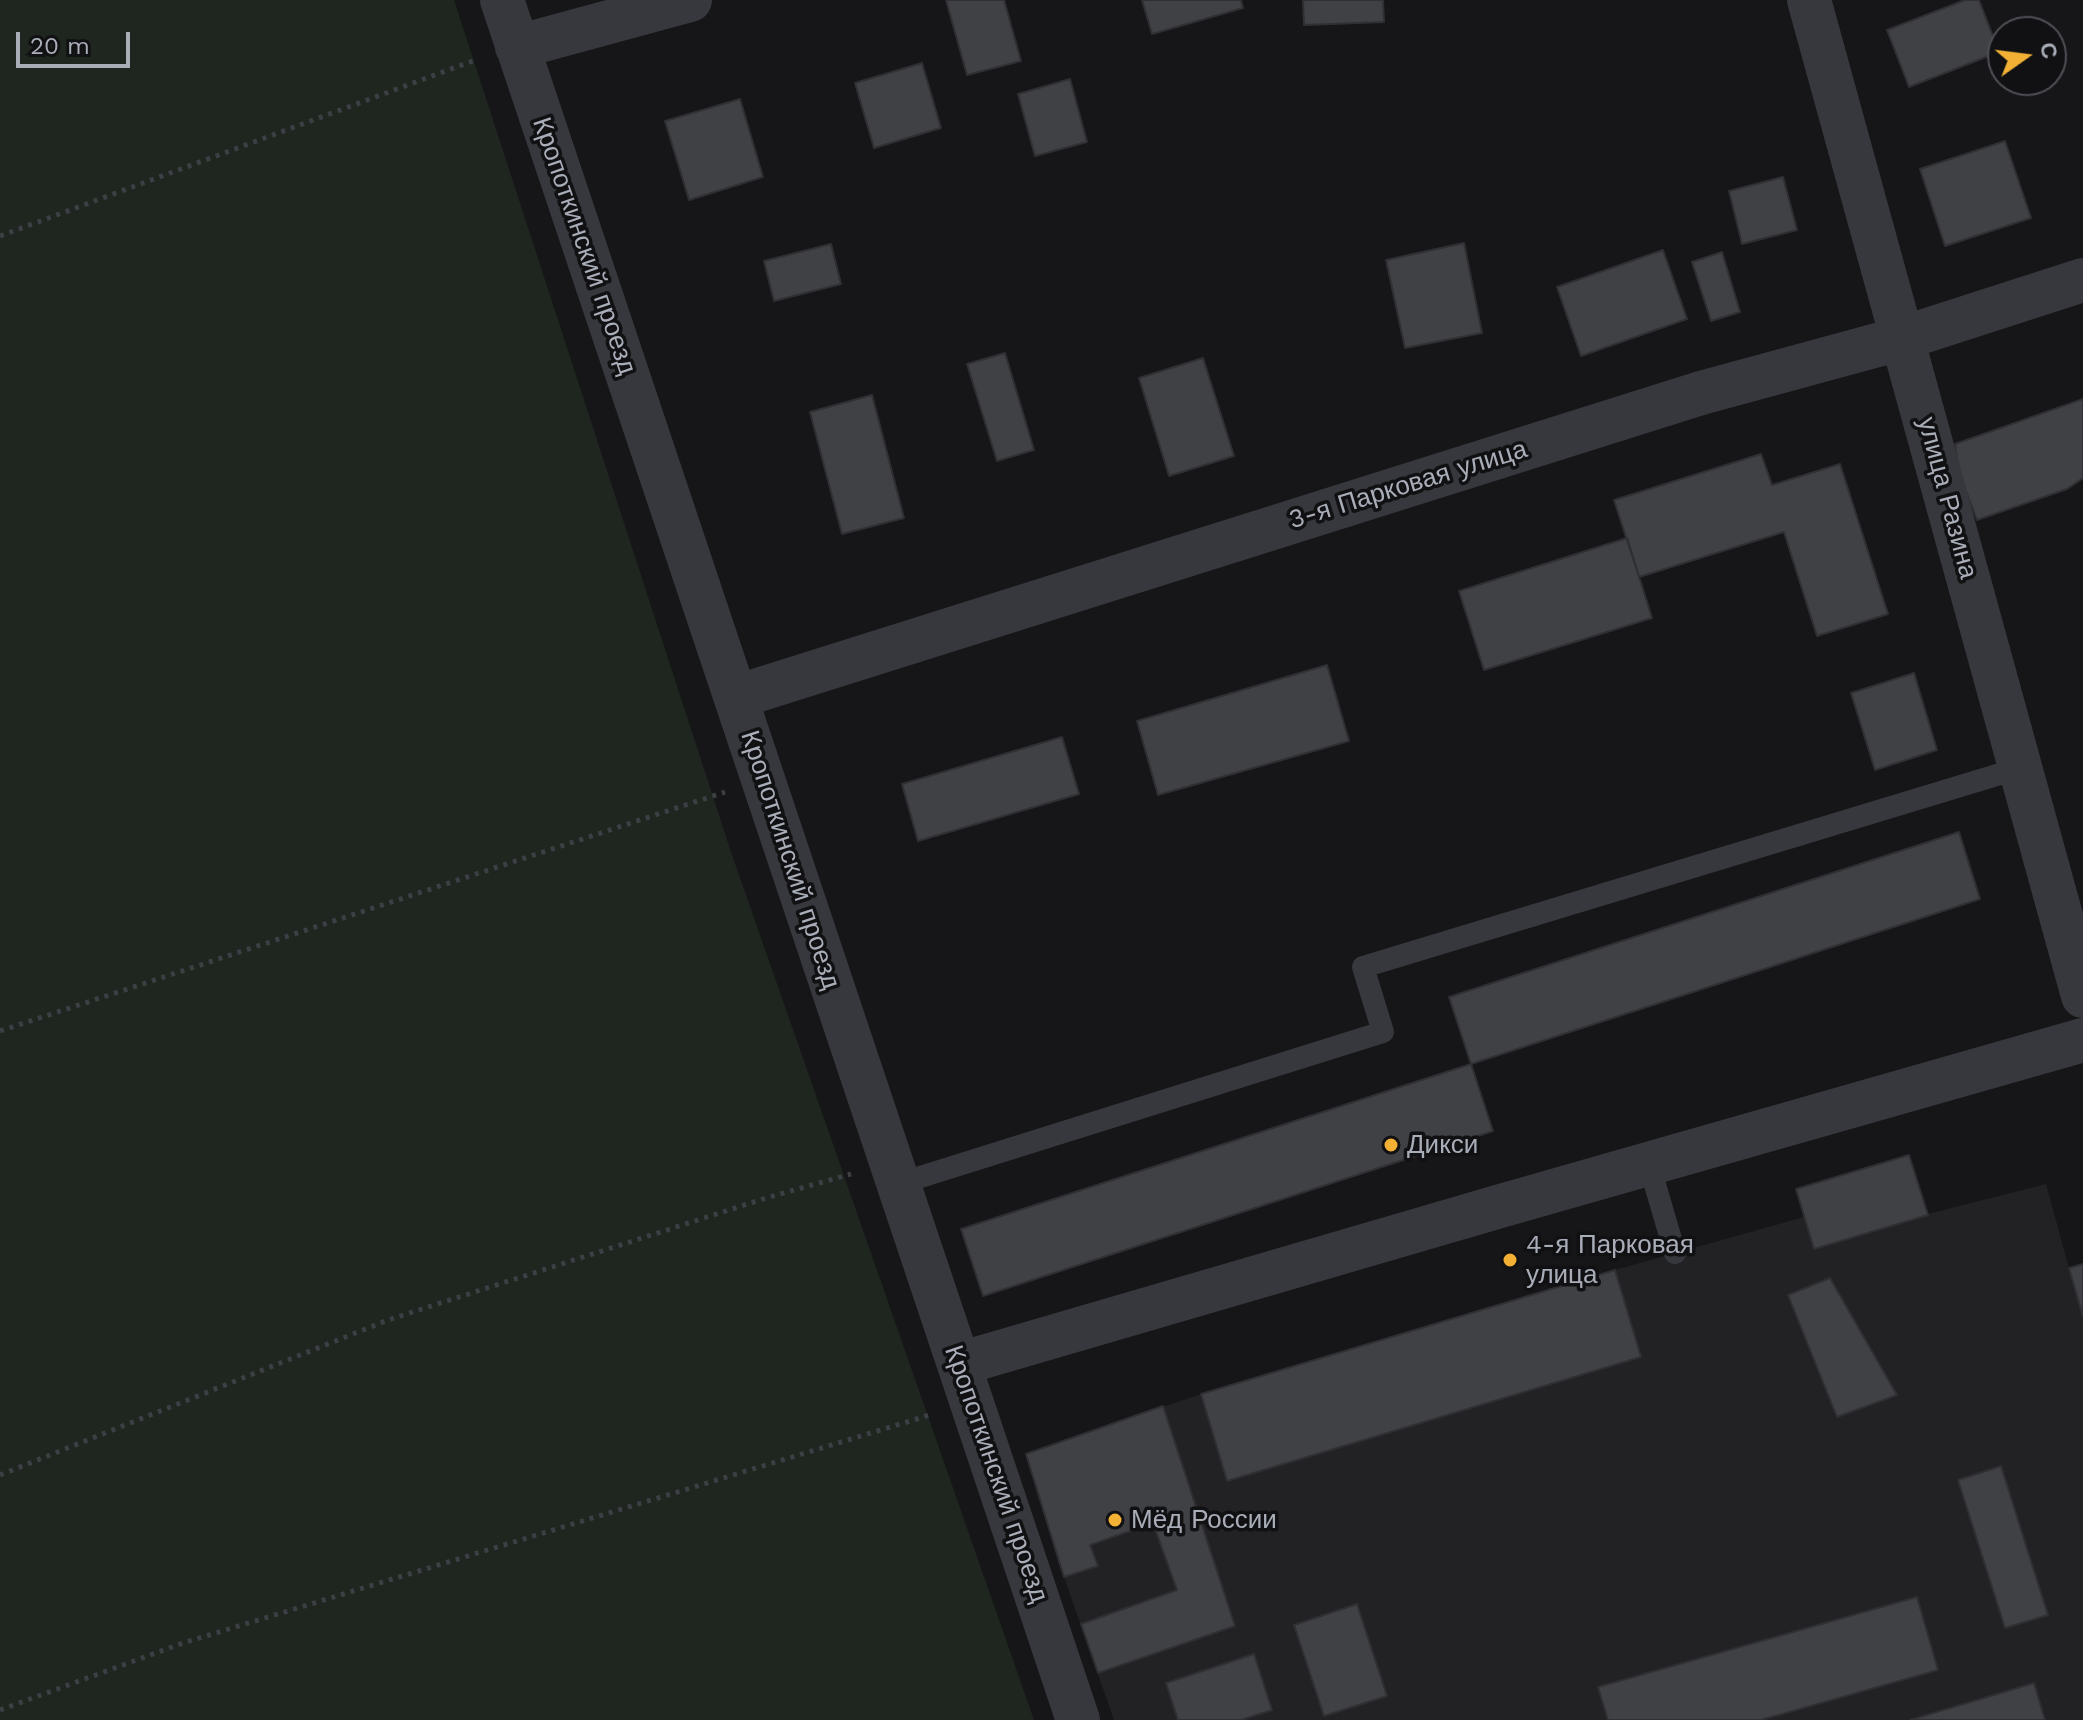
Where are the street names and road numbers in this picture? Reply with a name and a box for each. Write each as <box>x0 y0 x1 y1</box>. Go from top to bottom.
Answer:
street label: Кропоткинский проезд <box>525 113 643 379</box>
street label: улица Разина <box>1910 414 1984 582</box>
street label: 3-я Парковая улица <box>1285 434 1531 536</box>
street label: Кропоткинский проезд <box>733 727 847 993</box>
street label: Кропоткинский проезд <box>937 1341 1055 1607</box>

